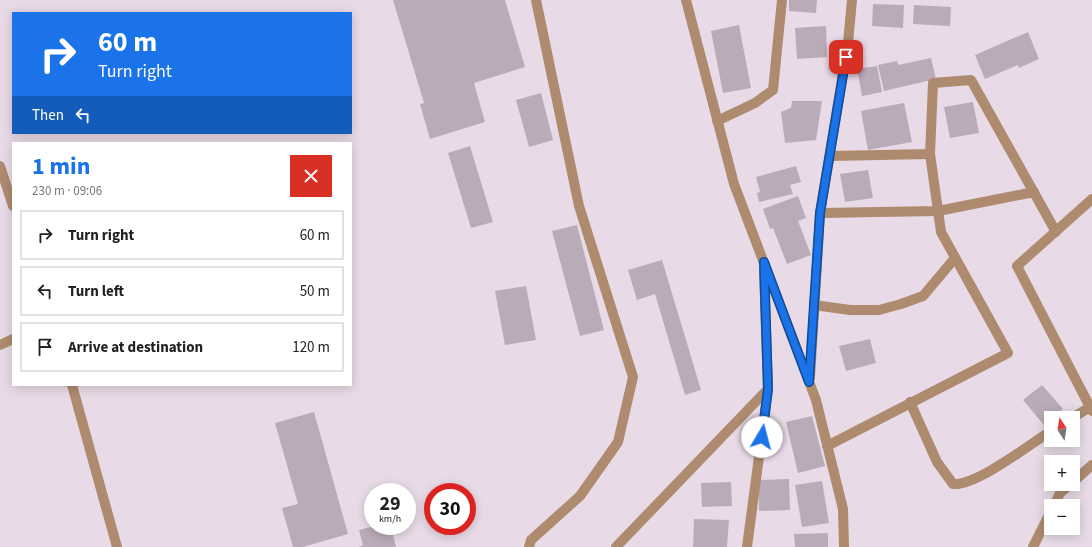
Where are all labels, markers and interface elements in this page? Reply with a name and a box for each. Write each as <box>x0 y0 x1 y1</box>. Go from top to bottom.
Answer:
text: 60 m <box>98 22 157 62</box>
icon: right <box>32 28 84 80</box>
pin <box>829 40 863 74</box>
icon: arrive <box>835 46 857 68</box>
text: Turn right <box>98 59 172 84</box>
icon: left <box>72 104 94 126</box>
text: Then <box>32 105 64 126</box>
text: 1 min <box>32 149 90 184</box>
button: close <box>290 155 332 197</box>
text: 230 m · 09:06 <box>32 182 102 200</box>
icon: right <box>34 224 56 246</box>
text: Turn right <box>68 225 134 246</box>
text: 60 m <box>300 225 330 246</box>
icon: left <box>34 280 56 302</box>
text: Turn left <box>68 281 124 302</box>
text: 50 m <box>300 281 330 302</box>
icon: arrive <box>34 336 56 358</box>
text: Arrive at destination <box>68 337 203 358</box>
text: 120 m <box>292 337 330 358</box>
north arrow <box>1044 411 1080 447</box>
map controls <box>1044 411 1080 535</box>
position arrow <box>741 416 783 458</box>
button: + <box>1044 455 1080 491</box>
speed limit sign: 30 <box>424 483 476 535</box>
text: 29 <box>379 490 401 518</box>
button: − <box>1044 499 1080 535</box>
text: km/h <box>379 512 401 526</box>

